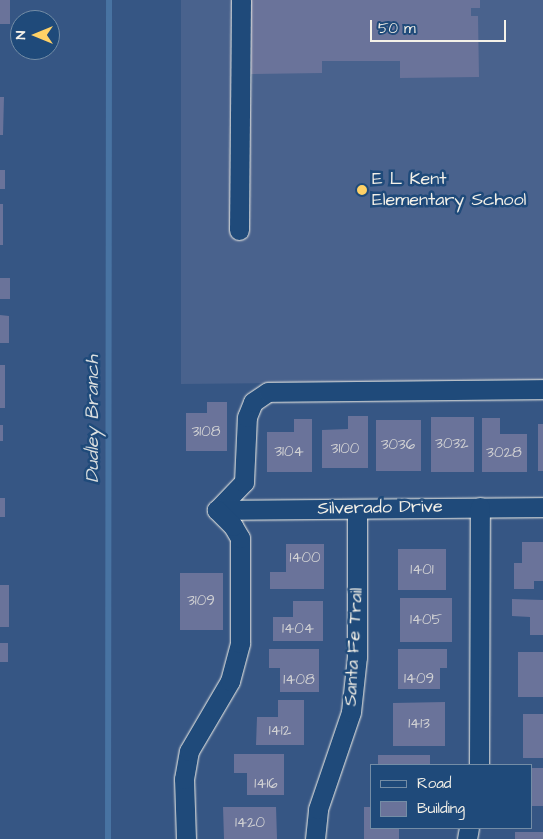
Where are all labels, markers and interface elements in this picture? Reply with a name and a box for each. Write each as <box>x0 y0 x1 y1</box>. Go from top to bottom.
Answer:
north arrow <box>10 10 60 60</box>
scale bar <box>373 10 509 42</box>
text: 50 m <box>378 18 416 39</box>
text: N <box>11 31 31 39</box>
place label: E L Kent Elementary School <box>372 169 526 212</box>
marker: E L Kent Elementary School <box>356 184 368 196</box>
water label: Dudley Branch <box>82 355 104 483</box>
house number: 3108 <box>192 423 220 441</box>
house number: 3032 <box>435 435 469 453</box>
house number: 3036 <box>381 436 415 454</box>
house number: 3100 <box>331 440 359 458</box>
house number: 3104 <box>274 443 304 461</box>
house number: 3028 <box>486 444 522 462</box>
street label: Silverado Drive <box>317 496 443 520</box>
house number: 1400 <box>289 549 321 567</box>
house number: 1401 <box>410 561 434 579</box>
street label: Santa Fe Trail <box>340 587 368 707</box>
house number: 3109 <box>187 592 215 610</box>
house number: 1405 <box>410 611 442 629</box>
house number: 1404 <box>282 620 314 638</box>
house number: 1409 <box>404 670 434 688</box>
house number: 1408 <box>283 671 315 689</box>
house number: 1413 <box>408 715 430 733</box>
house number: 1412 <box>269 722 291 740</box>
legend <box>370 764 533 829</box>
text: Road <box>417 773 451 794</box>
house number: 1416 <box>254 775 278 793</box>
text: Building <box>417 798 465 819</box>
house number: 1420 <box>235 814 265 832</box>

